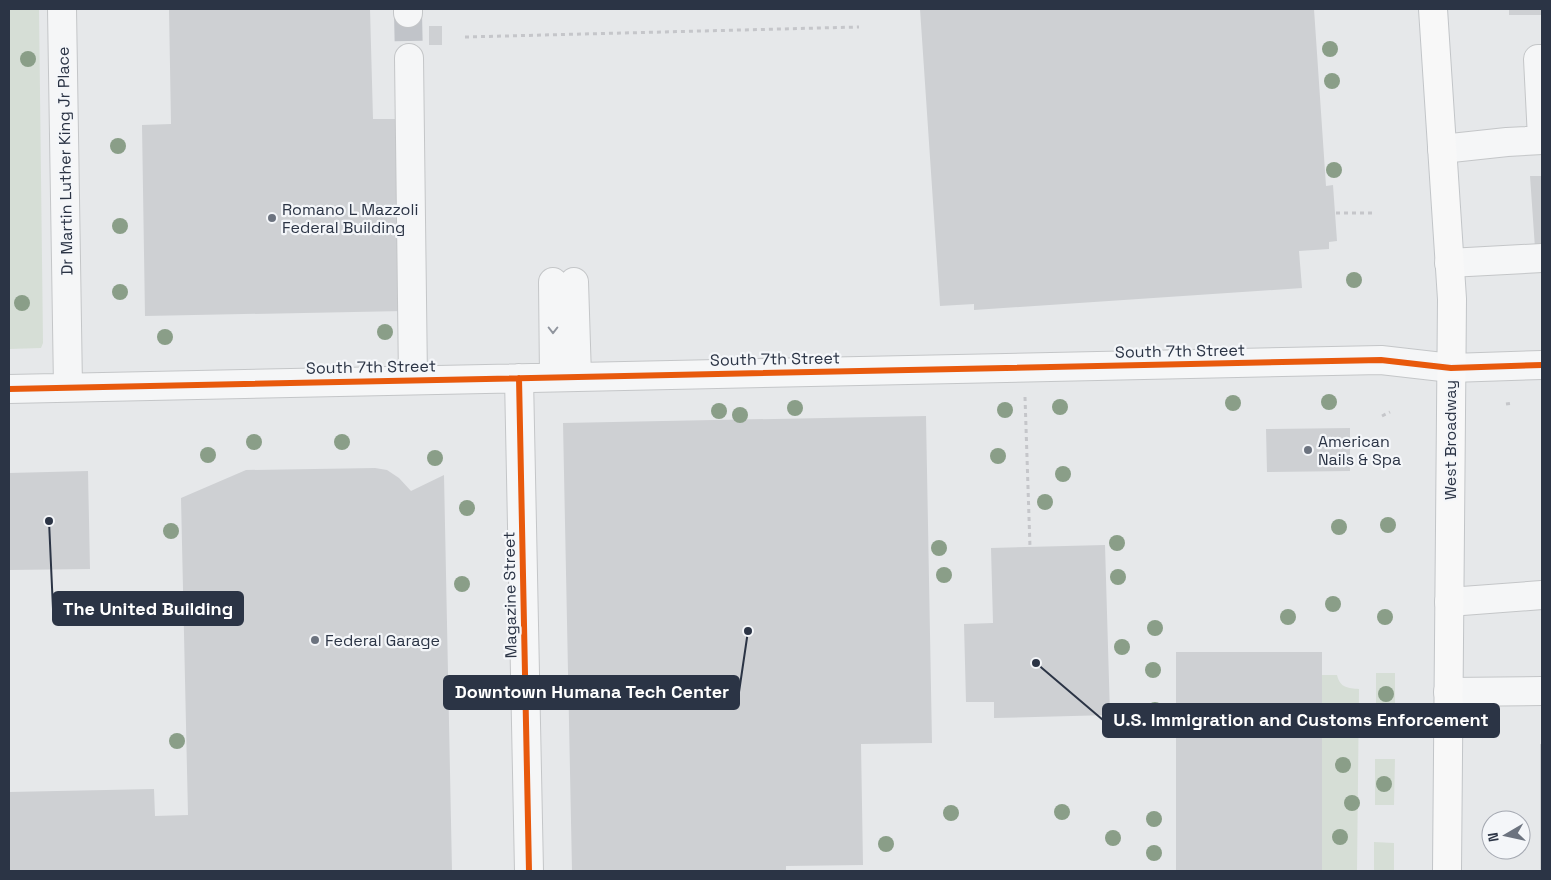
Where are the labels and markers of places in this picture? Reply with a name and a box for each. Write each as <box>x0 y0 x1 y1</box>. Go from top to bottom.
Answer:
place label: Romano L Mazzoli Federal Building <box>282 199 418 238</box>
marker: Romano L Mazzoli Federal Building <box>266 212 278 224</box>
place label: American Nails & Spa <box>1318 431 1401 470</box>
marker: American Nails & Spa <box>1302 444 1314 456</box>
callout: The United Building <box>53 592 243 625</box>
place label: Federal Garage <box>325 630 440 651</box>
marker: Federal Garage <box>309 634 321 646</box>
callout: Downtown Humana Tech Center <box>444 676 739 709</box>
callout: U.S. Immigration and Customs Enforcement <box>1103 704 1499 737</box>

